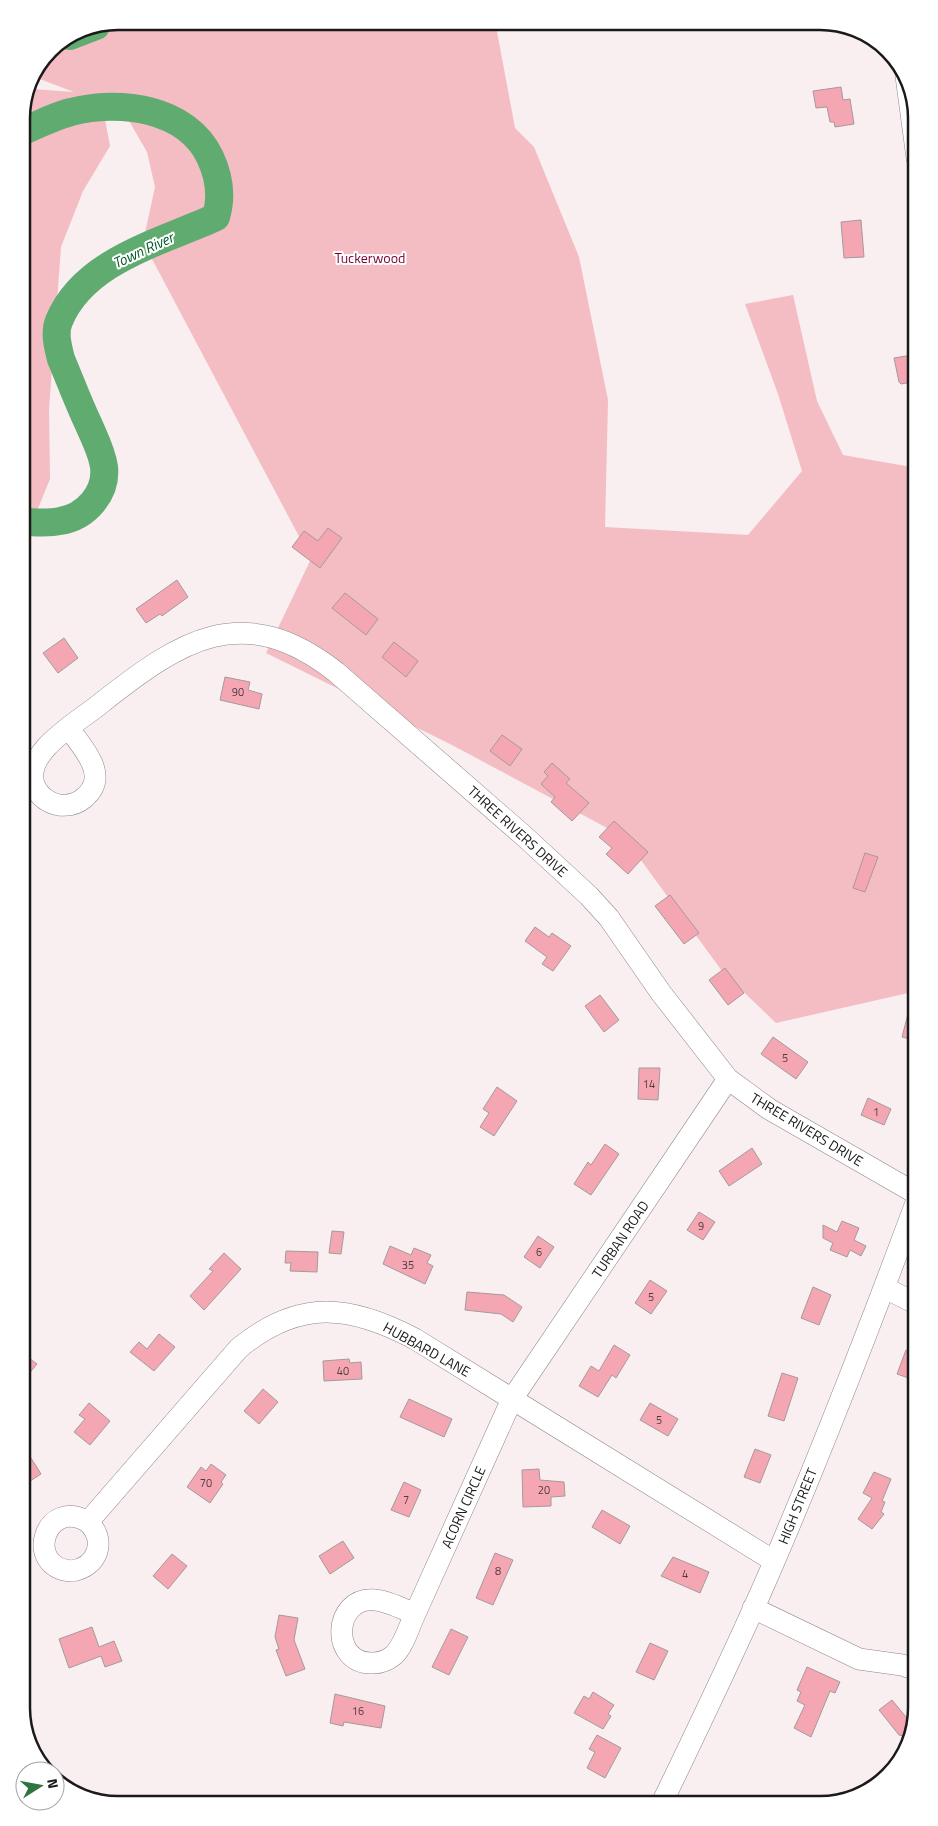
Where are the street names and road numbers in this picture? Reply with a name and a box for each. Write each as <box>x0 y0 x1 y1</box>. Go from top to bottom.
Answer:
street label: THREE RIVERS DRIVE <box>463 780 573 882</box>
street label: THREE RIVERS DRIVE <box>747 1087 868 1171</box>
street label: TURBAN ROAD <box>586 1196 654 1282</box>
street label: HUBBARD LANE <box>380 1316 475 1382</box>
street label: ACORN CIRCLE <box>436 1462 491 1551</box>
street label: HIGH STREET <box>772 1464 822 1547</box>

